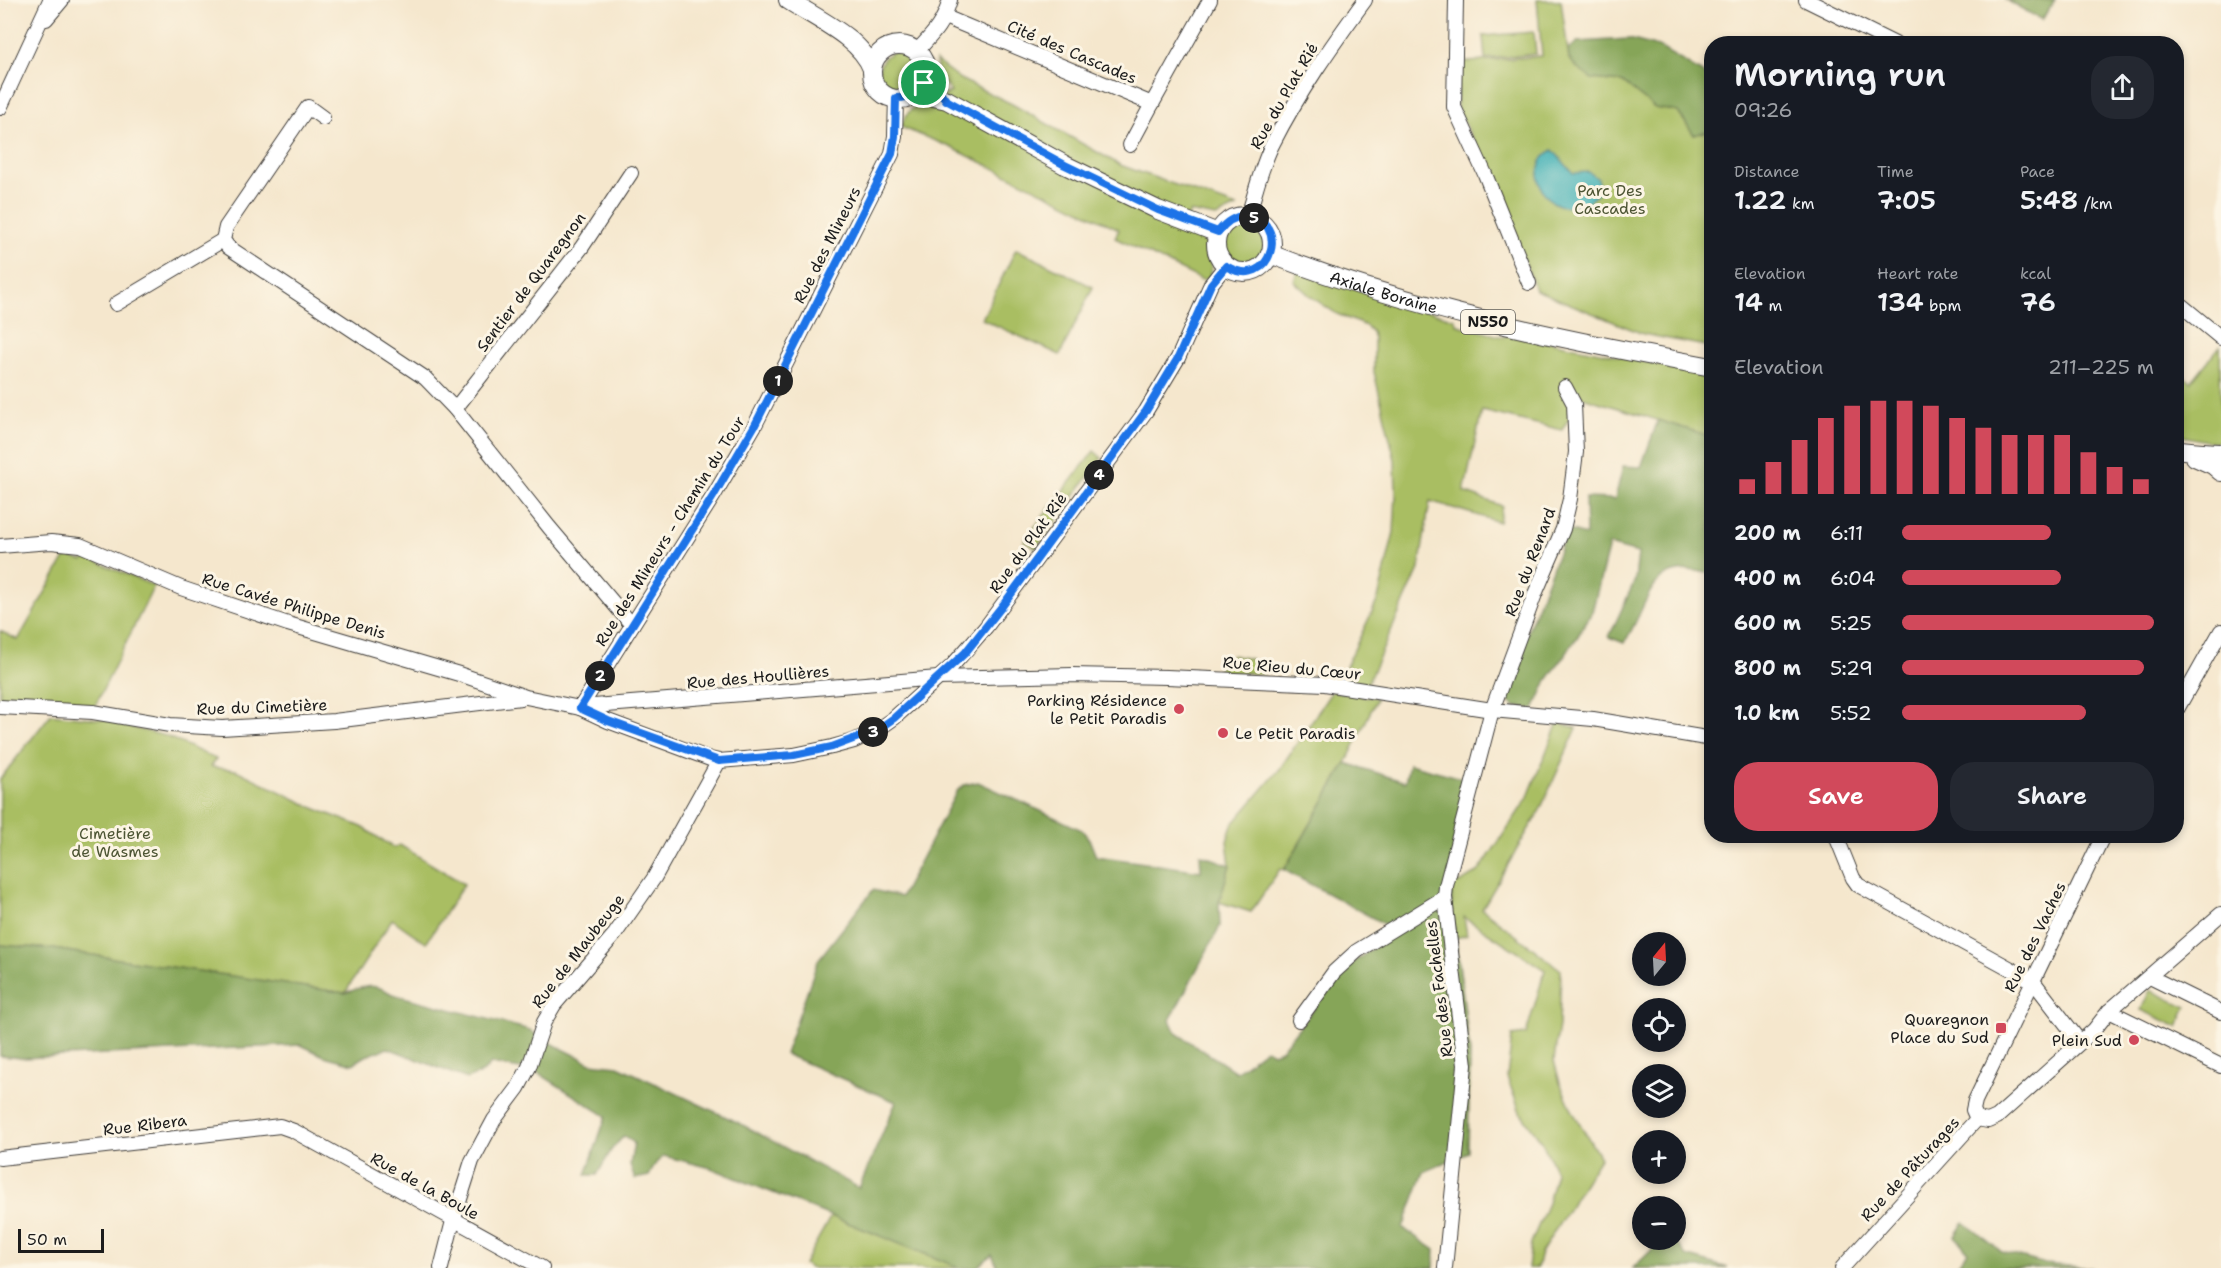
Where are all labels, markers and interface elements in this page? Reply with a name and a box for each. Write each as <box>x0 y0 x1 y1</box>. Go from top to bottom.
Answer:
street label: Cité des Cascades <box>1004 15 1140 89</box>
street label: Rue du Plat Rié <box>1245 39 1323 153</box>
text: Morning run <box>1734 52 1946 97</box>
button: share <box>2091 56 2154 119</box>
pin <box>898 57 949 108</box>
icon: arrive <box>907 66 940 99</box>
text: 09:26 <box>1734 97 1793 123</box>
text: Distance <box>1734 161 1800 182</box>
text: Time <box>1877 161 1914 182</box>
text: Pace <box>2020 161 2055 182</box>
park label: Parc Des Cascades <box>1574 180 1646 219</box>
text: 1.22 <box>1734 182 1787 217</box>
text: 7:05 <box>1877 182 1936 217</box>
text: 5:48 <box>2020 182 2079 217</box>
street label: Rue des Mineurs <box>788 183 866 307</box>
text: km <box>1787 193 1815 214</box>
text: /km <box>2079 193 2113 214</box>
pin: 5 <box>1239 203 1269 233</box>
text: 5 <box>1249 207 1259 228</box>
street label: Sentier de Quaregnon <box>472 208 590 356</box>
text: Elevation <box>1734 263 1806 284</box>
text: Heart rate <box>1877 263 1959 284</box>
text: kcal <box>2020 263 2051 284</box>
street label: Axiale Boraine <box>1327 266 1440 318</box>
text: 14 <box>1734 284 1763 319</box>
text: 134 <box>1877 284 1924 319</box>
text: 76 <box>2020 284 2056 319</box>
text: m <box>1763 295 1782 316</box>
text: bpm <box>1924 295 1961 316</box>
road number: N550 <box>1461 310 1515 334</box>
text: Elevation <box>1734 354 1824 380</box>
text: 211–225 m <box>2048 354 2154 380</box>
pin: 1 <box>763 366 793 396</box>
text: 1 <box>774 370 782 391</box>
street label: Rue des Mineurs - Chemin du Tour <box>590 412 750 650</box>
pin: 4 <box>1084 460 1114 490</box>
text: 4 <box>1093 464 1105 485</box>
street label: Rue du Plat Rié <box>984 488 1072 598</box>
street label: Rue du Renard <box>1500 505 1560 619</box>
text: 200 m <box>1734 520 1801 546</box>
text: 6:11 <box>1830 520 1863 546</box>
text: 400 m <box>1734 565 1801 591</box>
text: 6:04 <box>1830 565 1876 591</box>
street label: Rue Cavée Philippe Denis <box>200 568 388 644</box>
text: 600 m <box>1734 610 1801 636</box>
text: 5:25 <box>1830 610 1872 636</box>
street label: Rue Rieu du Cœur <box>1222 651 1362 685</box>
text: 800 m <box>1734 655 1801 681</box>
text: 5:29 <box>1830 655 1873 681</box>
street label: Rue des Houllières <box>686 660 830 694</box>
pin: 2 <box>585 661 615 691</box>
text: 2 <box>594 665 606 686</box>
place label: Parking Résidence le Petit Paradis <box>1027 690 1167 729</box>
street label: Rue du Cimetière <box>196 694 328 720</box>
text: 1.0 km <box>1734 700 1799 726</box>
text: 5:52 <box>1830 700 1872 726</box>
marker: Parking Résidence le Petit Paradis <box>1172 702 1186 716</box>
pin: 3 <box>858 717 888 747</box>
text: 3 <box>867 721 879 742</box>
place label: Le Petit Paradis <box>1235 723 1356 744</box>
marker: Le Petit Paradis <box>1216 726 1230 740</box>
button: Save <box>1734 762 1938 831</box>
button: Share <box>1950 762 2154 831</box>
park label: Cimetière de Wasmes <box>71 823 159 862</box>
street label: Rue des Vaches <box>1999 878 2071 996</box>
street label: Rue de Maubeuge <box>527 890 629 1012</box>
street label: Rue des Fachelles <box>1420 920 1458 1058</box>
north arrow <box>1632 932 1686 986</box>
map controls <box>1632 932 1686 1250</box>
button: locate <box>1632 998 1686 1052</box>
place label: Quaregnon Place du Sud <box>1890 1009 1989 1048</box>
marker: Quaregnon Place du Sud <box>1994 1021 2008 1035</box>
place label: Plein Sud <box>2052 1030 2122 1051</box>
marker: Plein Sud <box>2127 1033 2141 1047</box>
button: layers <box>1632 1064 1686 1118</box>
street label: Rue Ribera <box>102 1109 188 1141</box>
street label: Rue de Pâturages <box>1856 1112 1964 1226</box>
button: + <box>1632 1130 1686 1184</box>
street label: Rue de la Boule <box>367 1147 483 1225</box>
button: − <box>1632 1196 1686 1250</box>
scale bar <box>18 1226 104 1254</box>
text: 50 m <box>27 1229 67 1250</box>

